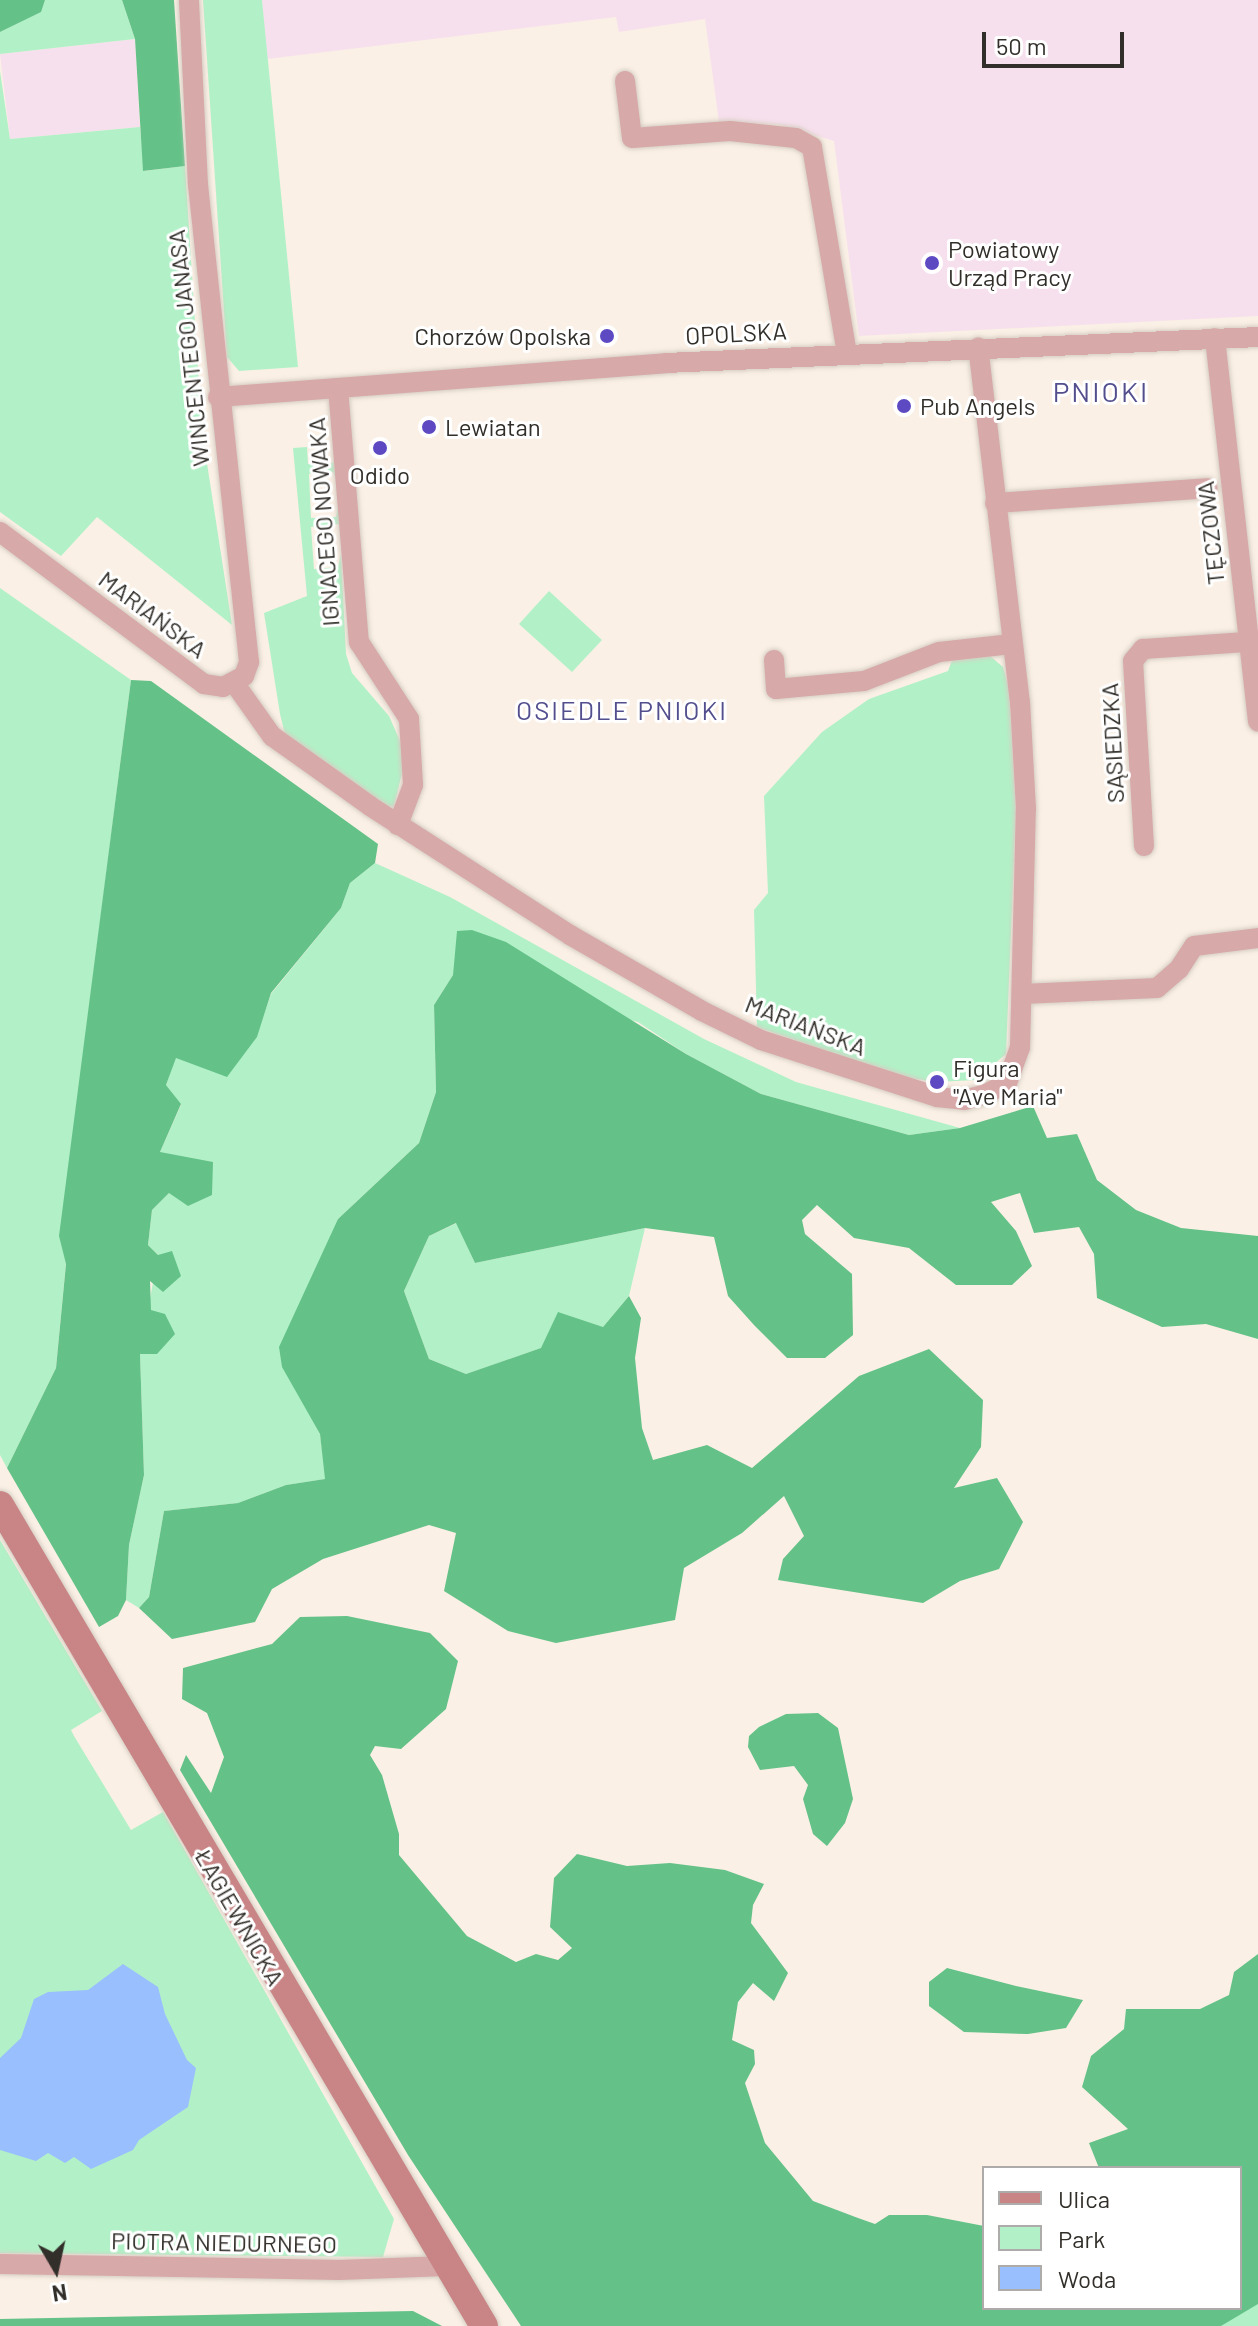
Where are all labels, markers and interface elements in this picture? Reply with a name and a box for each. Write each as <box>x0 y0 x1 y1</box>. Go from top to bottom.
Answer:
scale bar <box>986 16 1128 66</box>
text: 50 m <box>996 31 1047 60</box>
street label: WINCENTEGO JANASA <box>161 228 215 468</box>
place label: Powiatowy Urząd Pracy <box>948 235 1072 291</box>
marker: Powiatowy Urząd Pracy <box>923 254 941 272</box>
street label: OPOLSKA <box>685 316 787 350</box>
place label: Chorzów Opolska <box>414 322 591 350</box>
marker: Chorzów Opolska <box>598 327 616 345</box>
district label: PNIOKI <box>1053 374 1149 408</box>
place label: Pub Angels <box>920 392 1035 420</box>
marker: Pub Angels <box>895 397 913 415</box>
place label: Lewiatan <box>445 413 541 441</box>
street label: IGNACEGO NOWAKA <box>301 417 345 627</box>
marker: Lewiatan <box>420 418 438 436</box>
marker: Odido <box>371 439 389 457</box>
place label: Odido <box>350 461 410 489</box>
street label: TĘCZOWA <box>1190 480 1230 586</box>
street label: MARIAŃSKA <box>93 564 213 664</box>
street label: SĄSIEDZKA <box>1094 682 1130 804</box>
district label: OSIEDLE PNIOKI <box>516 694 728 726</box>
street label: MARIAŃSKA <box>741 989 871 1061</box>
place label: Figura "Ave Maria" <box>953 1054 1063 1110</box>
marker: Figura "Ave Maria" <box>928 1073 946 1091</box>
street label: ŁAGIEWNICKA <box>189 1844 291 1990</box>
legend <box>982 2166 1242 2310</box>
text: Ulica <box>1058 2184 1110 2213</box>
text: Park <box>1058 2224 1105 2253</box>
street label: PIOTRA NIEDURNEGO <box>111 2226 337 2258</box>
north arrow <box>16 2230 96 2310</box>
text: Woda <box>1058 2264 1116 2293</box>
text: N <box>50 2280 69 2308</box>

